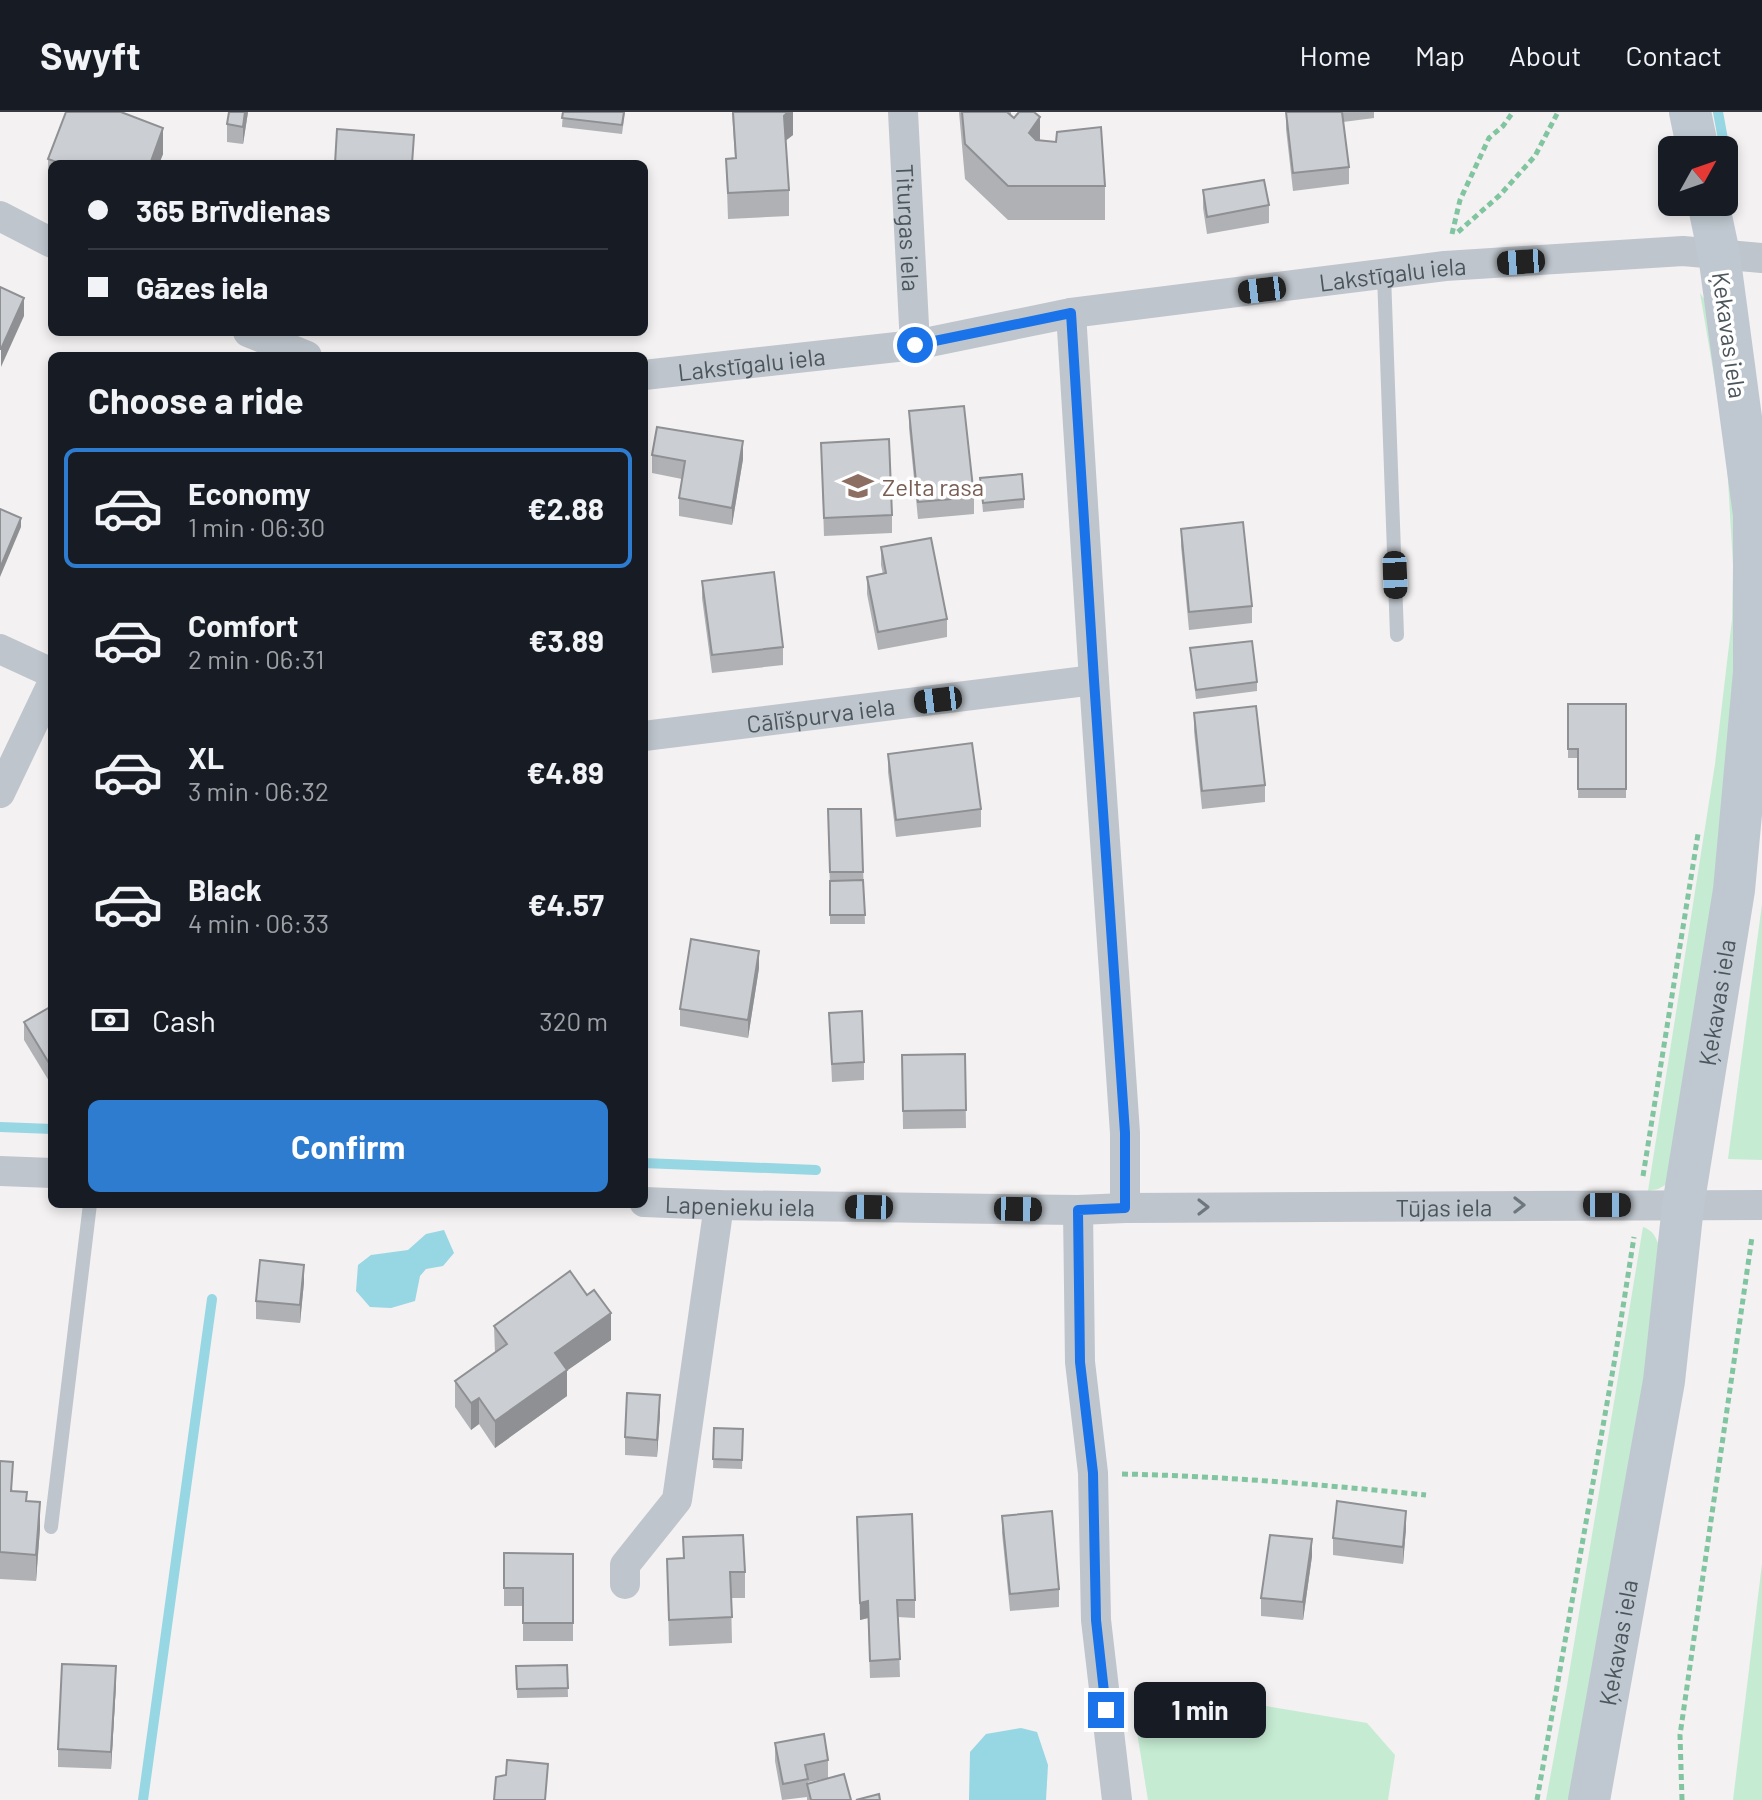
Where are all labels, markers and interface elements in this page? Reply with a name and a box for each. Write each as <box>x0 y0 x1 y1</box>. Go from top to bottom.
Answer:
text: Swyft <box>40 32 141 78</box>
text: Home <box>1300 38 1371 72</box>
text: Map <box>1415 38 1465 72</box>
text: About <box>1509 38 1581 72</box>
text: Contact <box>1625 38 1722 72</box>
north arrow <box>1658 136 1738 216</box>
map controls <box>1658 136 1738 216</box>
street label: Titurgas iela <box>891 163 927 292</box>
text: 365 Brīvdienas <box>136 192 331 228</box>
car <box>1496 248 1546 276</box>
street label: Lakstīgalu iela <box>1317 250 1467 296</box>
text: Gāzes iela <box>136 269 268 305</box>
street label: Ķekavas iela <box>1707 270 1753 400</box>
car <box>1237 275 1287 305</box>
route start <box>897 327 933 363</box>
street label: Lakstīgalu iela <box>676 341 827 386</box>
text: Choose a ride <box>88 378 304 421</box>
school or university icon: Zelta rasa <box>841 469 875 503</box>
icon: car <box>92 472 164 544</box>
place label: Zelta rasa <box>882 472 984 501</box>
text: Economy <box>188 475 311 511</box>
text: €2.88 <box>528 490 604 526</box>
text: 1 min · 06:30 <box>188 511 325 542</box>
car <box>1382 551 1408 599</box>
icon: car <box>92 604 164 676</box>
text: Comfort <box>188 607 298 643</box>
text: €3.89 <box>529 622 604 658</box>
text: 2 min · 06:31 <box>188 643 324 674</box>
car <box>913 685 963 715</box>
street label: Cālīšpurva iela <box>745 690 897 738</box>
icon: car <box>92 736 164 808</box>
text: XL <box>188 739 224 775</box>
text: €4.89 <box>527 754 604 790</box>
text: 3 min · 06:32 <box>188 775 329 806</box>
icon: car <box>92 868 164 940</box>
text: Black <box>188 871 262 907</box>
text: €4.57 <box>528 886 604 922</box>
text: 4 min · 06:33 <box>188 907 329 938</box>
street label: Ķekavas iela <box>1691 937 1740 1068</box>
icon: cash <box>88 998 132 1042</box>
text: Cash <box>152 1002 216 1038</box>
text: 320 m <box>539 1005 608 1036</box>
button: Confirm <box>88 1100 608 1192</box>
street label: Lapenieku iela <box>664 1188 815 1221</box>
street label: Tūjas iela <box>1395 1192 1492 1221</box>
car <box>1583 1193 1631 1217</box>
car <box>845 1195 893 1219</box>
one-way arrow <box>1513 1196 1526 1214</box>
car <box>994 1197 1042 1221</box>
one-way arrow <box>1197 1198 1210 1216</box>
street label: Ķekavas iela <box>1592 1577 1643 1708</box>
callout: 1 min <box>1134 1682 1266 1738</box>
route end <box>1088 1692 1124 1728</box>
text: 1 min <box>1172 1694 1228 1725</box>

